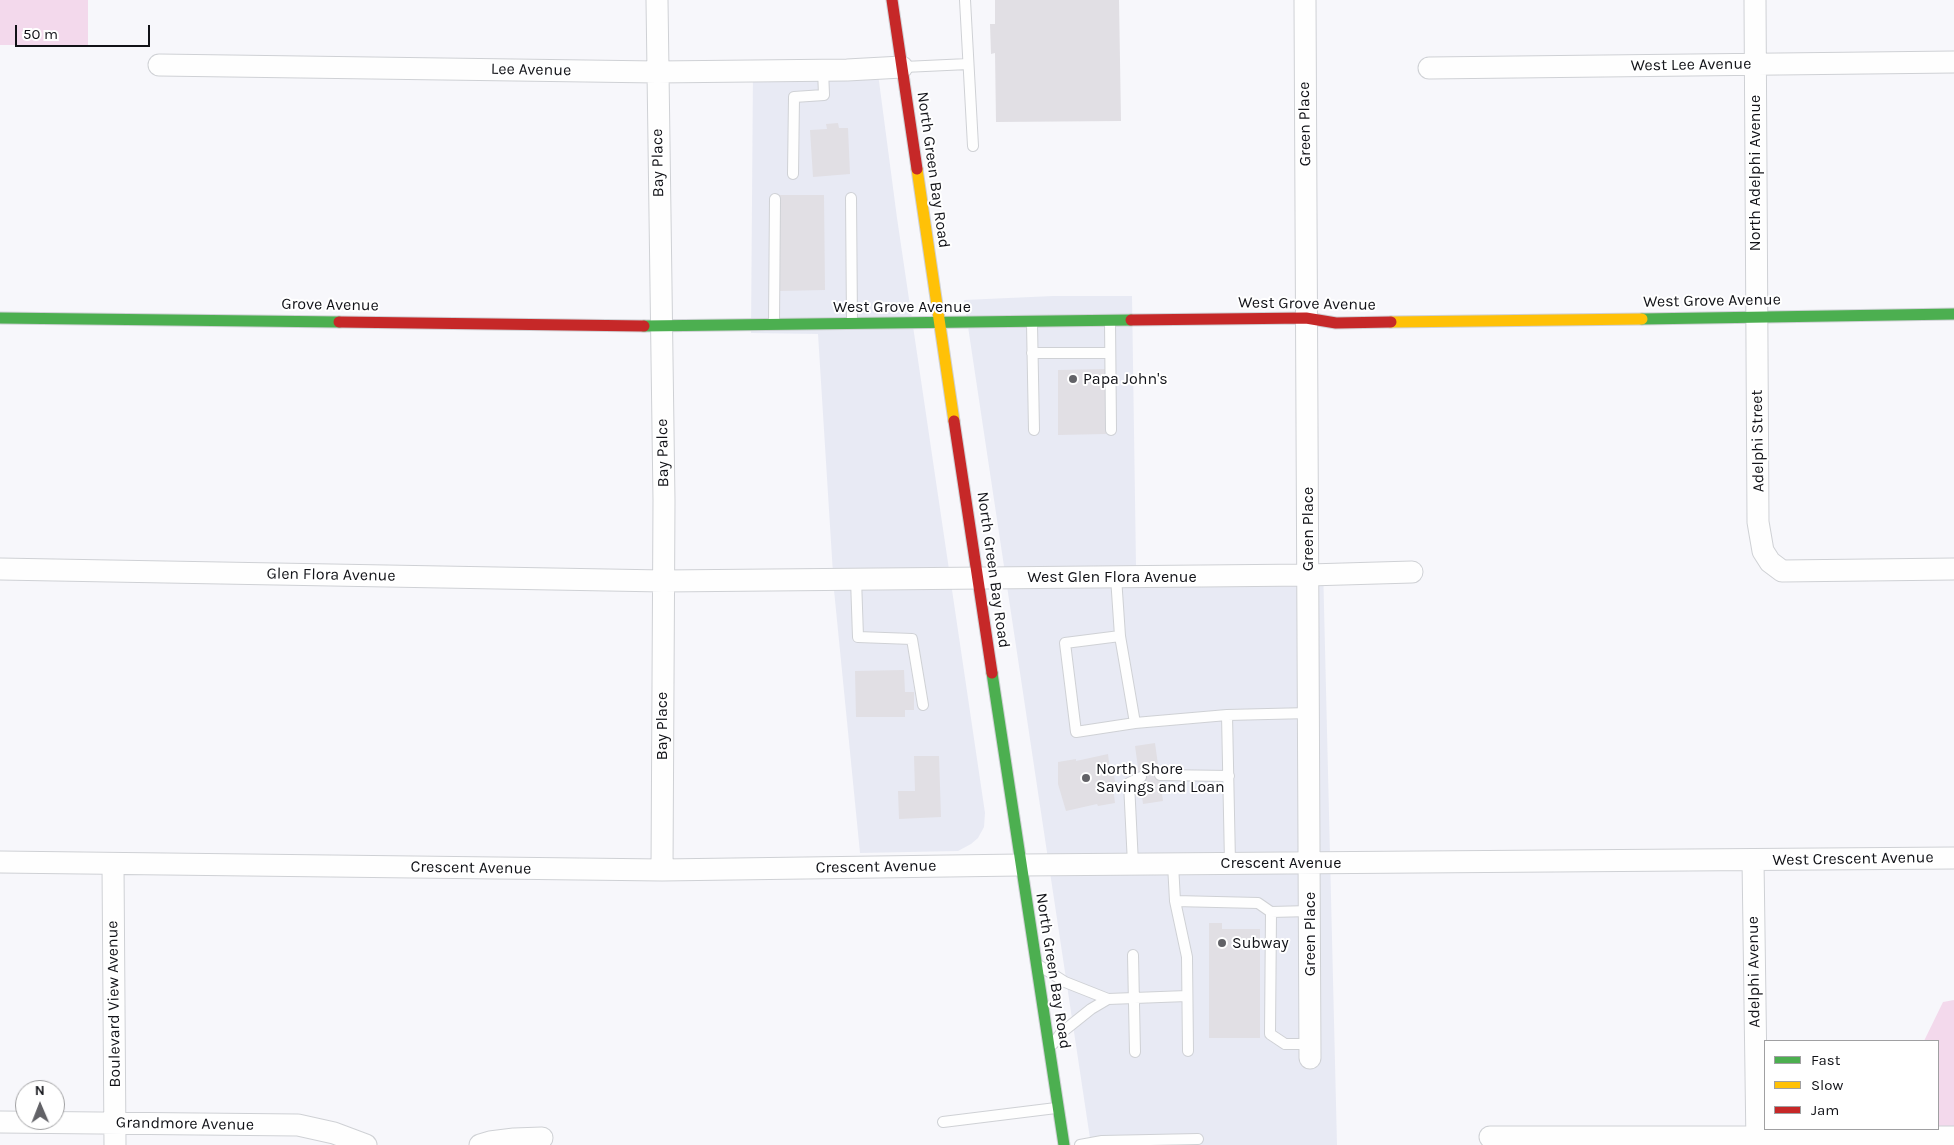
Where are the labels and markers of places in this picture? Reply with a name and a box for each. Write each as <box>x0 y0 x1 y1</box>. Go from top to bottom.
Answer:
place label: Papa John's <box>1083 369 1168 389</box>
marker: Papa John's <box>1067 373 1079 385</box>
place label: North Shore Savings and Loan <box>1096 759 1225 797</box>
marker: North Shore Savings and Loan <box>1080 772 1092 784</box>
place label: Subway <box>1232 933 1289 953</box>
marker: Subway <box>1216 937 1228 949</box>

